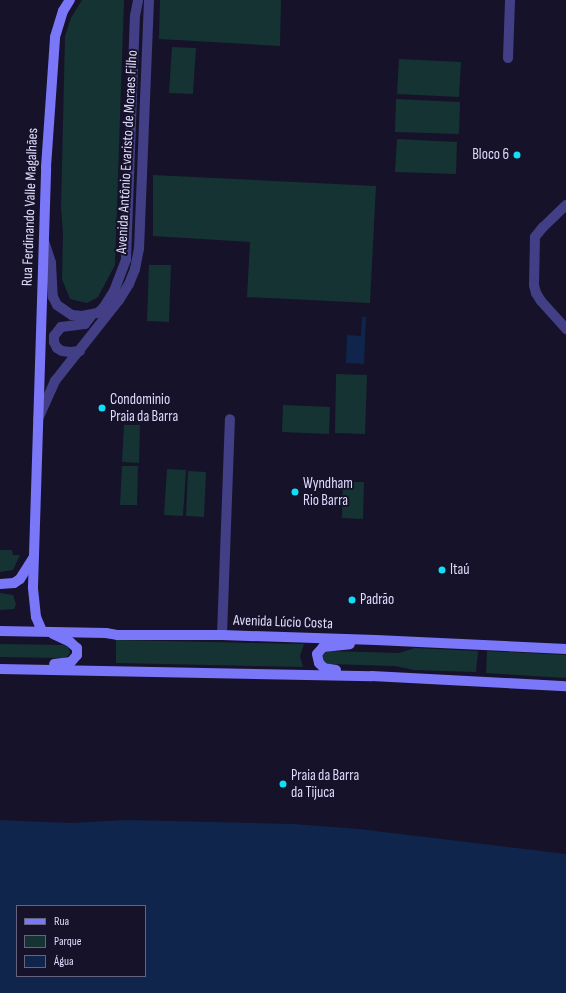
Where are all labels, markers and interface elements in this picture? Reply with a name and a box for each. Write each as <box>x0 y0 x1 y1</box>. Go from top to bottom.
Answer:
street label: Avenida Antônio Evaristo de Moraes Filho <box>113 50 141 254</box>
street label: Rua Ferdinando Valle Magalhães <box>18 128 42 286</box>
place label: Bloco 6 <box>472 146 509 164</box>
marker: Bloco 6 <box>512 150 522 160</box>
place label: Condominio Praia da Barra <box>110 390 178 425</box>
marker: Condominio Praia da Barra <box>97 403 107 413</box>
place label: Wyndham Rio Barra <box>303 474 353 509</box>
marker: Wyndham Rio Barra <box>290 487 300 497</box>
place label: Itaú <box>450 561 470 579</box>
marker: Itaú <box>437 565 447 575</box>
place label: Padrão <box>360 591 394 609</box>
marker: Padrão <box>347 595 357 605</box>
street label: Avenida Lúcio Costa <box>233 611 333 633</box>
place label: Praia da Barra da Tijuca <box>291 766 359 801</box>
marker: Praia da Barra da Tijuca <box>278 779 288 789</box>
legend <box>16 905 146 977</box>
text: Rua <box>54 914 69 929</box>
text: Parque <box>54 934 82 949</box>
text: Água <box>54 954 74 969</box>

